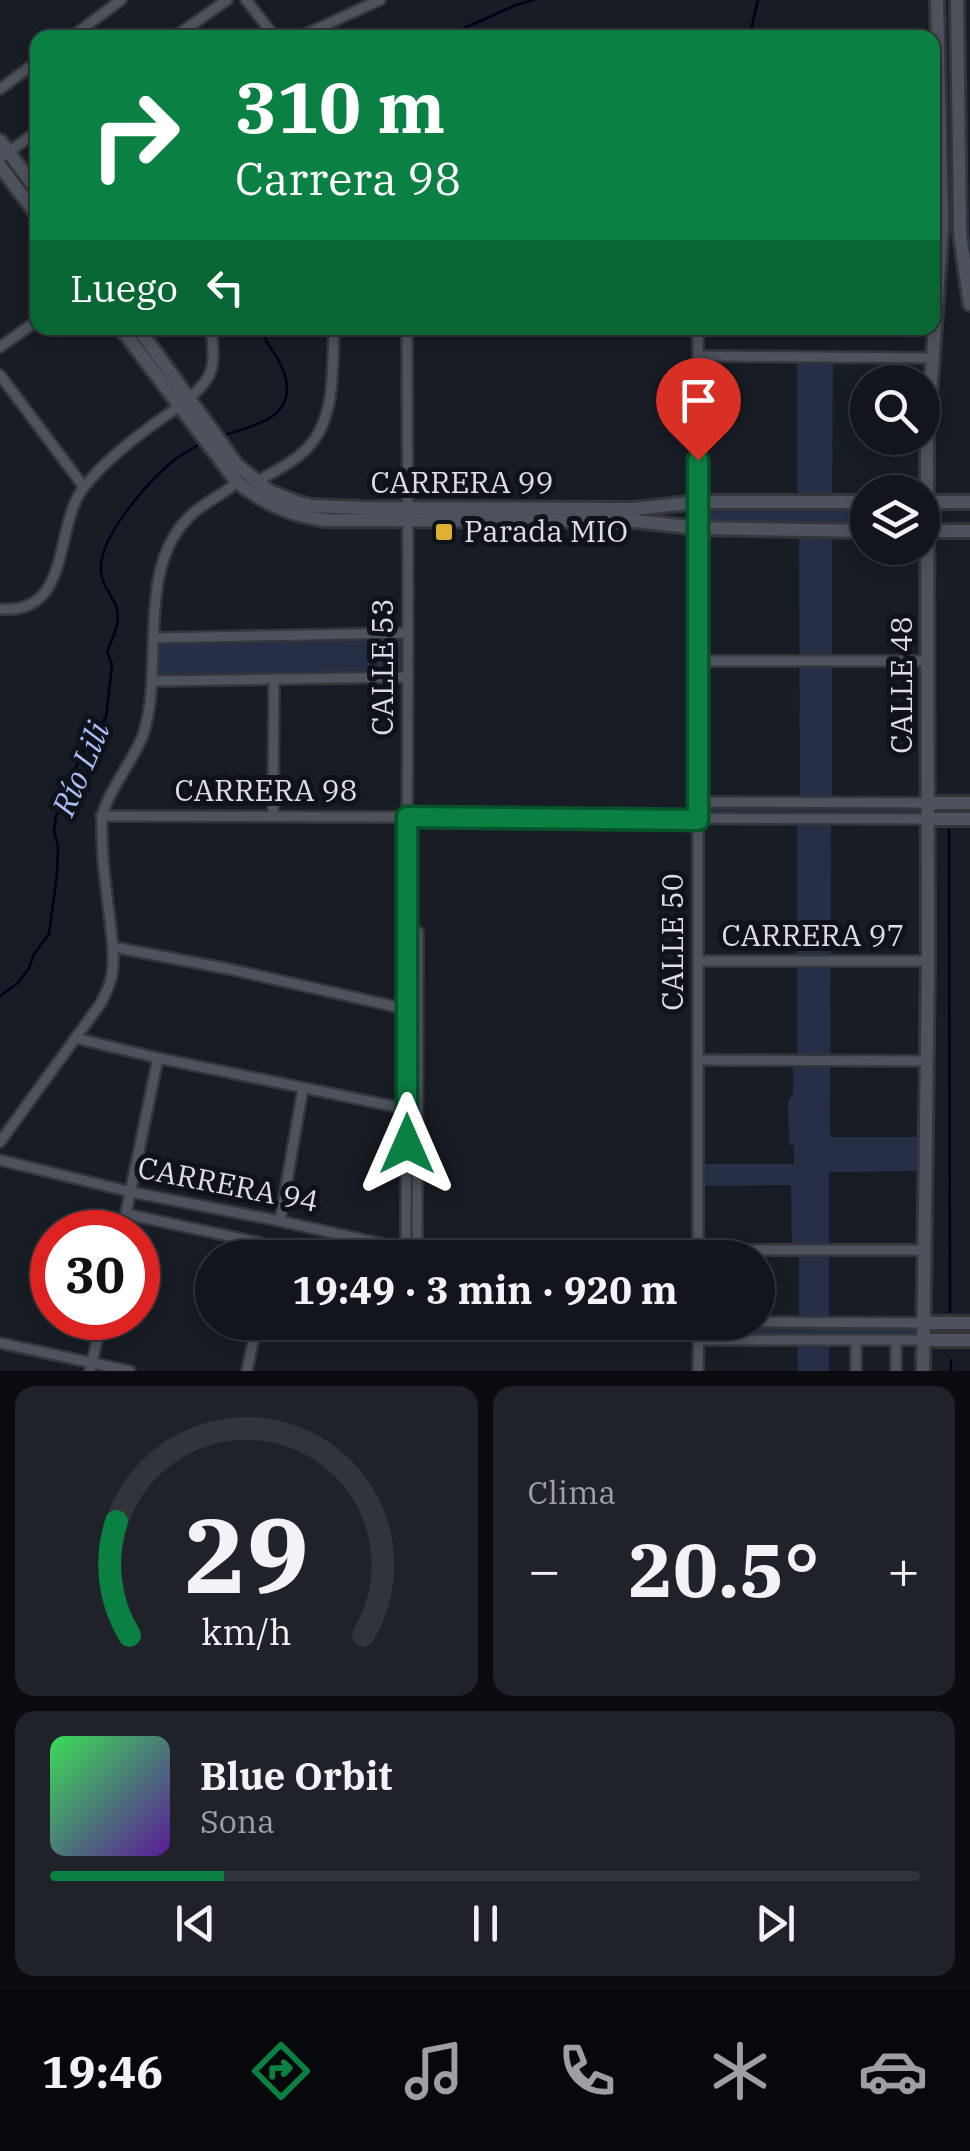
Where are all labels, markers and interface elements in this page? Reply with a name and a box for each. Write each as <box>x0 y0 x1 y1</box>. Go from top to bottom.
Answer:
text: 310 m <box>235 61 445 152</box>
icon: right <box>70 70 200 200</box>
text: Carrera 98 <box>235 149 461 207</box>
icon: left <box>198 260 253 315</box>
text: Luego <box>70 263 178 312</box>
pin <box>656 358 741 461</box>
map controls <box>850 365 940 565</box>
button: search <box>850 365 940 455</box>
icon: arrive <box>671 373 726 428</box>
street label: CARRERA 99 <box>370 462 554 501</box>
button: layers <box>850 475 940 565</box>
place label: Parada MIO <box>464 511 628 550</box>
marker: Parada MIO <box>433 521 455 543</box>
street label: CALLE 53 <box>362 598 401 736</box>
street label: CALLE 48 <box>881 616 920 754</box>
water label: Río Lili <box>41 715 119 823</box>
street label: CARRERA 98 <box>174 770 358 809</box>
street label: CALLE 50 <box>652 873 691 1011</box>
street label: CARRERA 97 <box>721 915 905 954</box>
position arrow <box>355 1092 459 1196</box>
street label: CARRERA 94 <box>135 1147 322 1220</box>
speed limit sign: 30 <box>30 1210 160 1340</box>
text: 19:49 · 3 min · 920 m <box>292 1265 678 1314</box>
text: Clima <box>528 1471 616 1513</box>
text: 29 <box>184 1486 309 1622</box>
text: 20.5° <box>628 1520 819 1618</box>
text: − <box>528 1534 561 1605</box>
text: + <box>887 1534 920 1605</box>
text: km/h <box>201 1608 291 1655</box>
text: Blue Orbit <box>200 1751 392 1800</box>
text: Sona <box>200 1800 275 1842</box>
icon: previous <box>168 1896 223 1951</box>
icon: pause <box>458 1896 513 1951</box>
icon: next <box>748 1896 803 1951</box>
icon: directions <box>246 2036 316 2106</box>
icon: music <box>399 2036 469 2106</box>
icon: phone <box>552 2036 622 2106</box>
icon: climate <box>705 2036 775 2106</box>
icon: car <box>858 2036 928 2106</box>
text: 19:46 <box>42 2042 163 2100</box>

